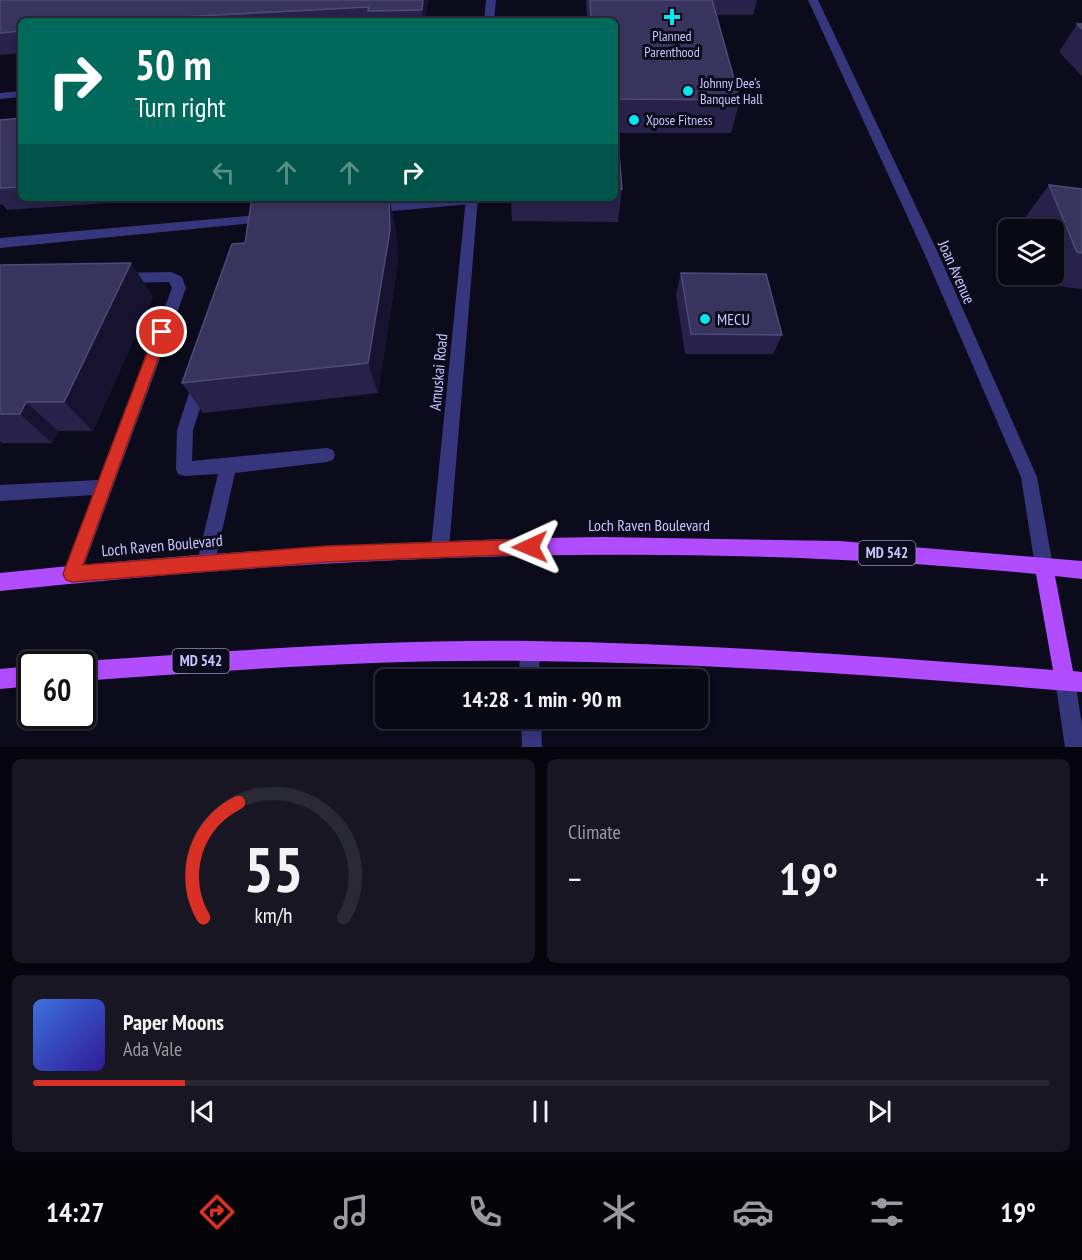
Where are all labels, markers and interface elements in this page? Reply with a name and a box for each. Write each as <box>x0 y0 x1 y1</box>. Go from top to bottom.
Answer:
marker: Planned Parenthood <box>663 8 681 26</box>
place label: Planned Parenthood <box>644 27 700 61</box>
text: 50 m <box>135 37 212 92</box>
icon: right <box>36 42 114 120</box>
place label: Johnny Dee’s Banquet Hall <box>699 74 763 108</box>
marker: Johnny Dee’s Banquet Hall <box>681 84 695 98</box>
text: Turn right <box>135 90 226 124</box>
place label: Xpose Fitness <box>646 111 713 129</box>
marker: Xpose Fitness <box>627 113 641 127</box>
icon: left <box>207 156 240 189</box>
icon: ahead <box>270 156 303 189</box>
icon: ahead <box>333 156 366 189</box>
icon: right <box>396 156 429 189</box>
map controls <box>998 219 1064 285</box>
button: layers <box>998 219 1064 285</box>
street label: Joan Avenue <box>934 236 980 307</box>
pin <box>136 306 187 357</box>
place label: MECU <box>717 309 750 329</box>
marker: MECU <box>698 312 712 326</box>
icon: arrive <box>145 315 178 348</box>
street label: Amuskai Road <box>425 333 451 411</box>
position arrow <box>498 515 562 579</box>
street label: Loch Raven Boulevard <box>588 515 710 535</box>
street label: Loch Raven Boulevard <box>101 530 224 560</box>
road number: MD 542 <box>858 541 916 565</box>
road number: MD 542 <box>172 649 230 673</box>
speed limit sign: 60 <box>18 651 96 729</box>
text: 14:28 · 1 min · 90 m <box>462 685 621 713</box>
text: Climate <box>568 819 621 845</box>
text: 55 <box>244 828 303 909</box>
text: 19° <box>779 849 838 907</box>
text: − <box>568 857 582 900</box>
text: + <box>1035 857 1049 900</box>
text: km/h <box>254 901 293 929</box>
text: Paper Moons <box>123 1008 224 1036</box>
text: Ada Vale <box>123 1036 182 1062</box>
icon: previous <box>186 1095 219 1128</box>
icon: pause <box>524 1095 557 1128</box>
icon: next <box>863 1095 896 1128</box>
icon: directions <box>196 1191 238 1233</box>
icon: music <box>330 1191 372 1233</box>
icon: phone <box>464 1191 506 1233</box>
icon: climate <box>598 1191 640 1233</box>
icon: car <box>732 1191 774 1233</box>
icon: filters <box>866 1191 908 1233</box>
text: 14:27 <box>46 1195 104 1229</box>
text: 19° <box>1000 1195 1036 1229</box>

